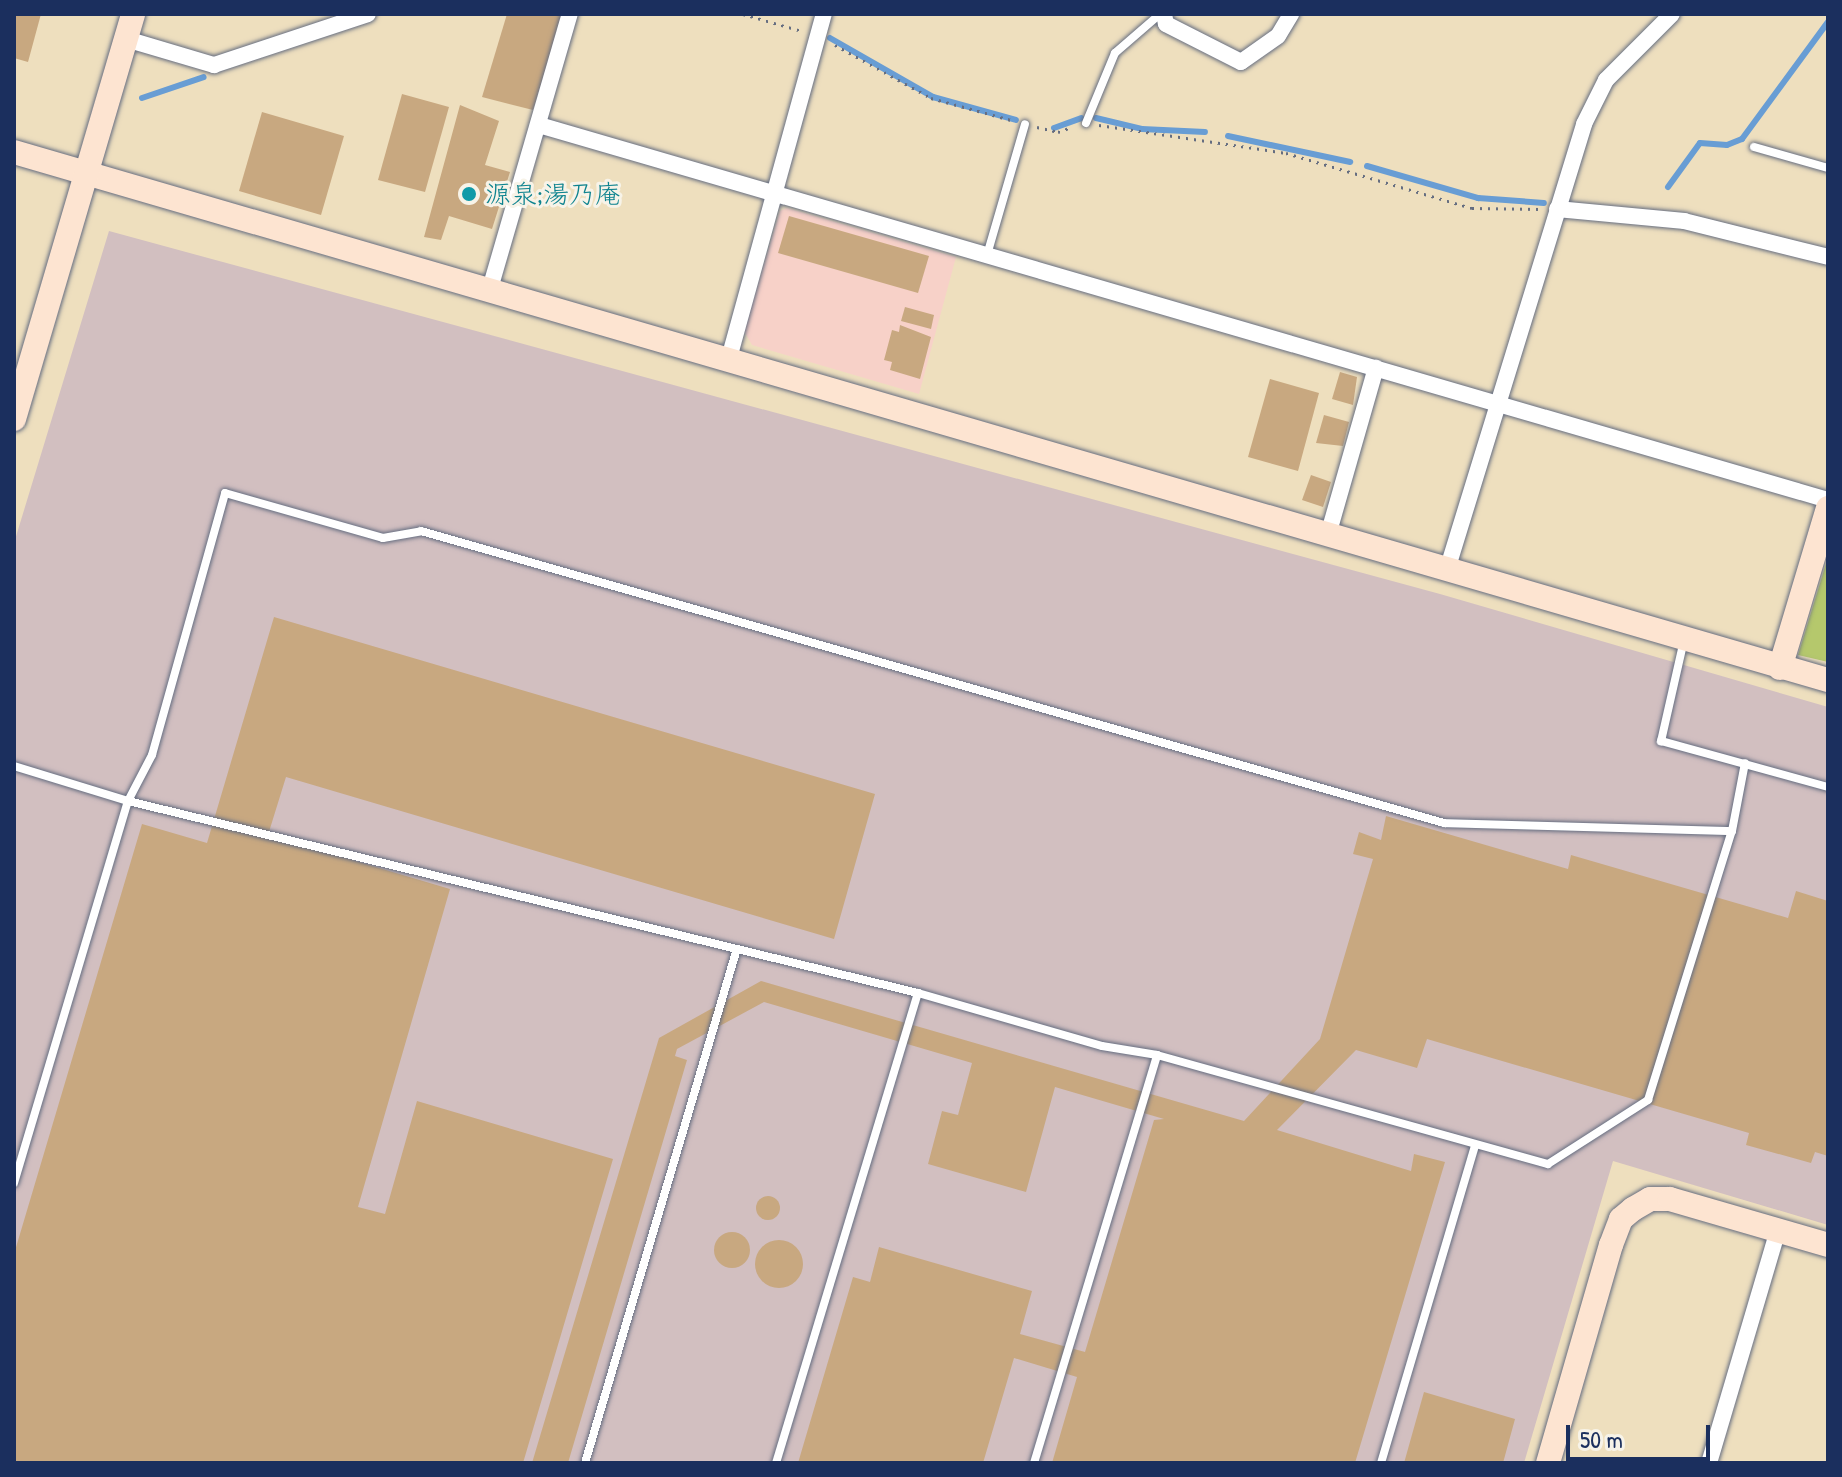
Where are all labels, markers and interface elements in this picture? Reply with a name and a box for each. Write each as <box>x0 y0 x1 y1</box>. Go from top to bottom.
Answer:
place label: 源泉;湯乃庵 <box>485 178 621 210</box>
marker: 源泉;湯乃庵 <box>460 185 478 203</box>
scale bar <box>1570 1409 1714 1459</box>
text: 50 m <box>1580 1423 1623 1455</box>

